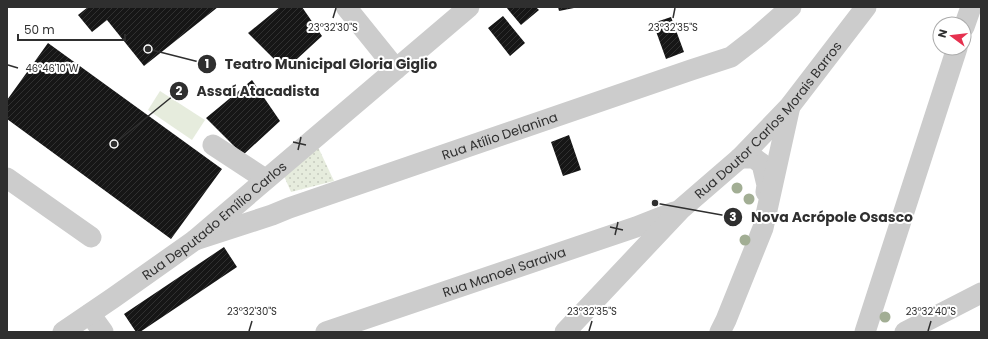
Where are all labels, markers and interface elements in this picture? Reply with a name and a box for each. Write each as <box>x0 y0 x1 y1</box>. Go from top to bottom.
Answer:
scale bar <box>18 16 125 42</box>
north arrow <box>932 16 972 56</box>
text: 23°32'30"S <box>308 20 358 35</box>
text: 23°32'35"S <box>648 20 698 35</box>
text: 50 m <box>24 21 55 38</box>
text: N <box>934 27 951 39</box>
street label: Rua Doutor Carlos Morais Barros <box>690 37 846 203</box>
callout: Teatro Municipal Gloria Giglio <box>197 51 445 77</box>
text: Teatro Municipal Gloria Giglio <box>225 54 437 74</box>
text: 1 <box>205 55 209 72</box>
text: 46°46'10"W <box>25 61 79 76</box>
callout: Assaí Atacadista <box>169 78 328 104</box>
text: Assaí Atacadista <box>196 81 320 101</box>
text: 2 <box>176 82 183 99</box>
street label: Rua Atílio Delanina <box>439 107 560 164</box>
street label: Rua Deputado Emílio Carlos <box>138 157 291 284</box>
callout: Nova Acrópole Osasco <box>723 204 921 230</box>
text: Nova Acrópole Osasco <box>751 207 913 227</box>
text: 3 <box>729 208 737 225</box>
street label: Rua Manoel Saraiva <box>440 242 568 301</box>
text: 23°32'30"S <box>227 304 277 319</box>
text: 23°32'35"S <box>567 304 617 319</box>
text: 23°32'40"S <box>906 304 956 319</box>

